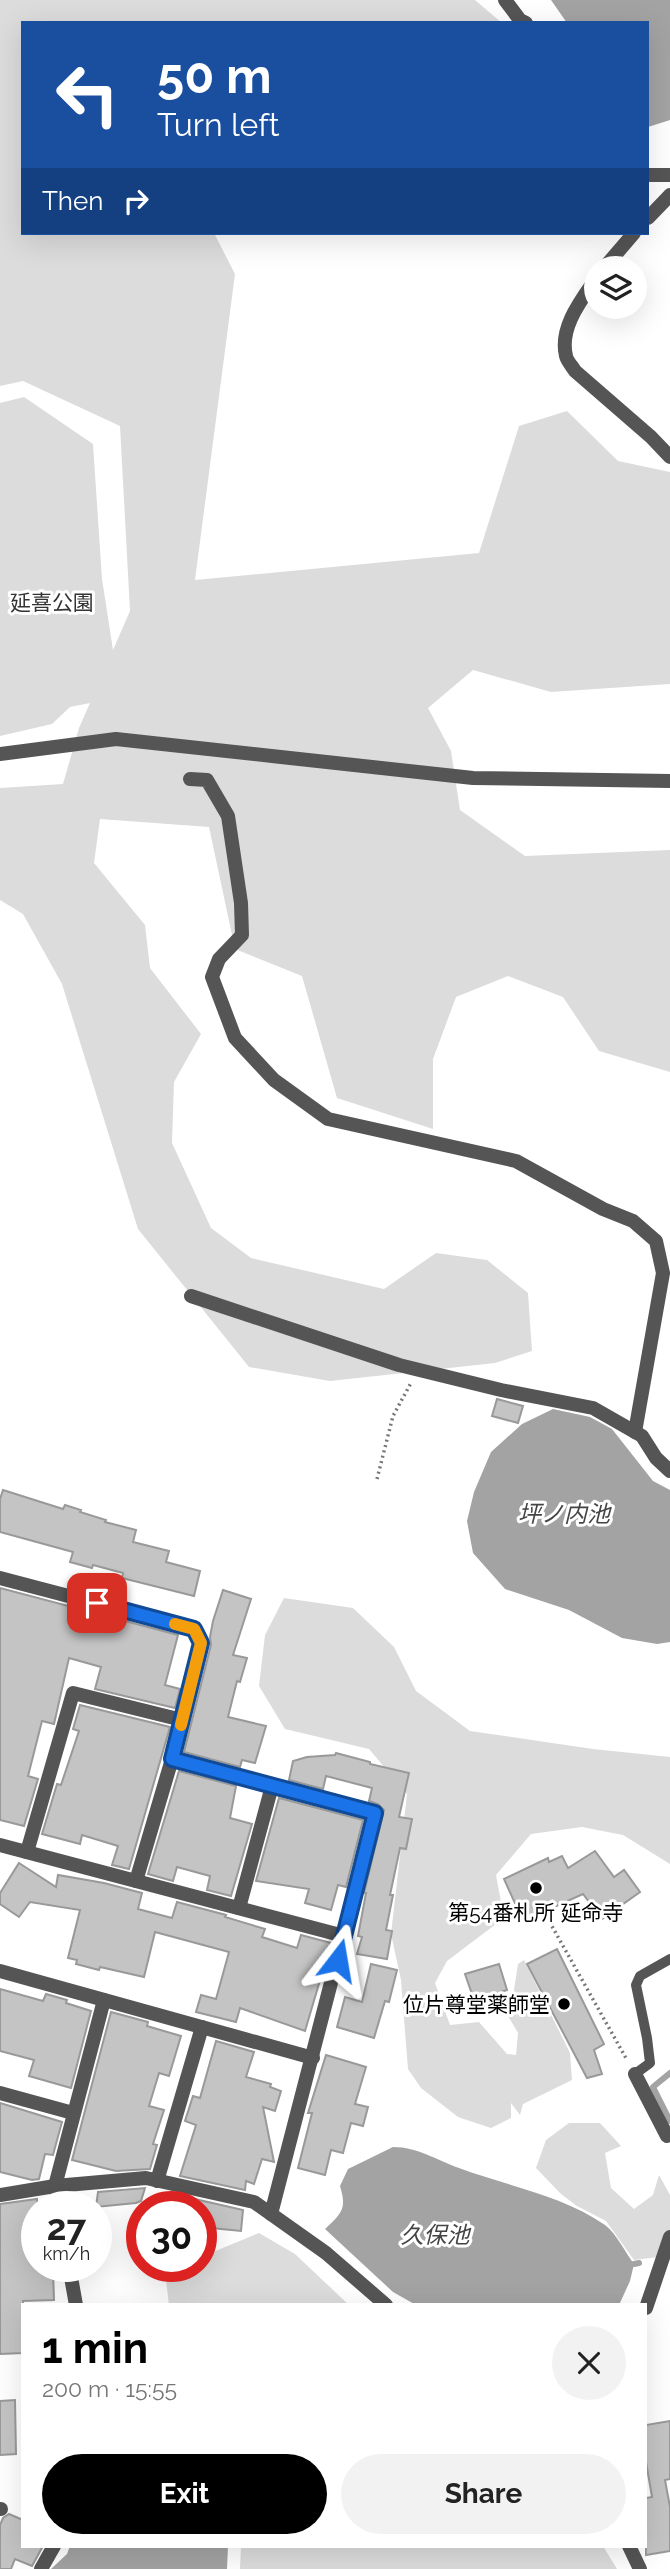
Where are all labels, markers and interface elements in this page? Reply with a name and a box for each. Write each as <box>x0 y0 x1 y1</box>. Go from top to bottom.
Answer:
text: 50 m <box>157 47 272 104</box>
icon: left <box>42 49 133 140</box>
text: Turn left <box>157 106 279 143</box>
icon: right <box>117 182 155 220</box>
text: Then <box>42 186 103 216</box>
map controls <box>584 256 647 319</box>
button: layers <box>584 256 647 319</box>
park label: 延喜公園 <box>10 590 94 615</box>
water label: 坪ノ内池 <box>518 1500 612 1527</box>
pin <box>67 1573 127 1633</box>
icon: arrive <box>78 1584 116 1622</box>
marker: 第54番札所 延命寺 <box>528 1880 544 1896</box>
place label: 第54番札所 延命寺 <box>448 1900 624 1925</box>
position arrow <box>301 1923 375 1997</box>
place label: 位片尊堂薬師堂 <box>403 1992 550 2017</box>
marker: 位片尊堂薬師堂 <box>556 1996 572 2012</box>
speed limit sign: 30 <box>126 2191 217 2282</box>
text: 27 <box>47 2207 86 2248</box>
water label: 久保池 <box>401 2221 472 2248</box>
text: km/h <box>43 2243 90 2264</box>
text: 1 min <box>42 2324 148 2373</box>
button: close <box>552 2326 626 2400</box>
text: 200 m · 15:55 <box>42 2375 177 2402</box>
button: Exit <box>42 2454 327 2534</box>
button: Share <box>341 2454 626 2534</box>

